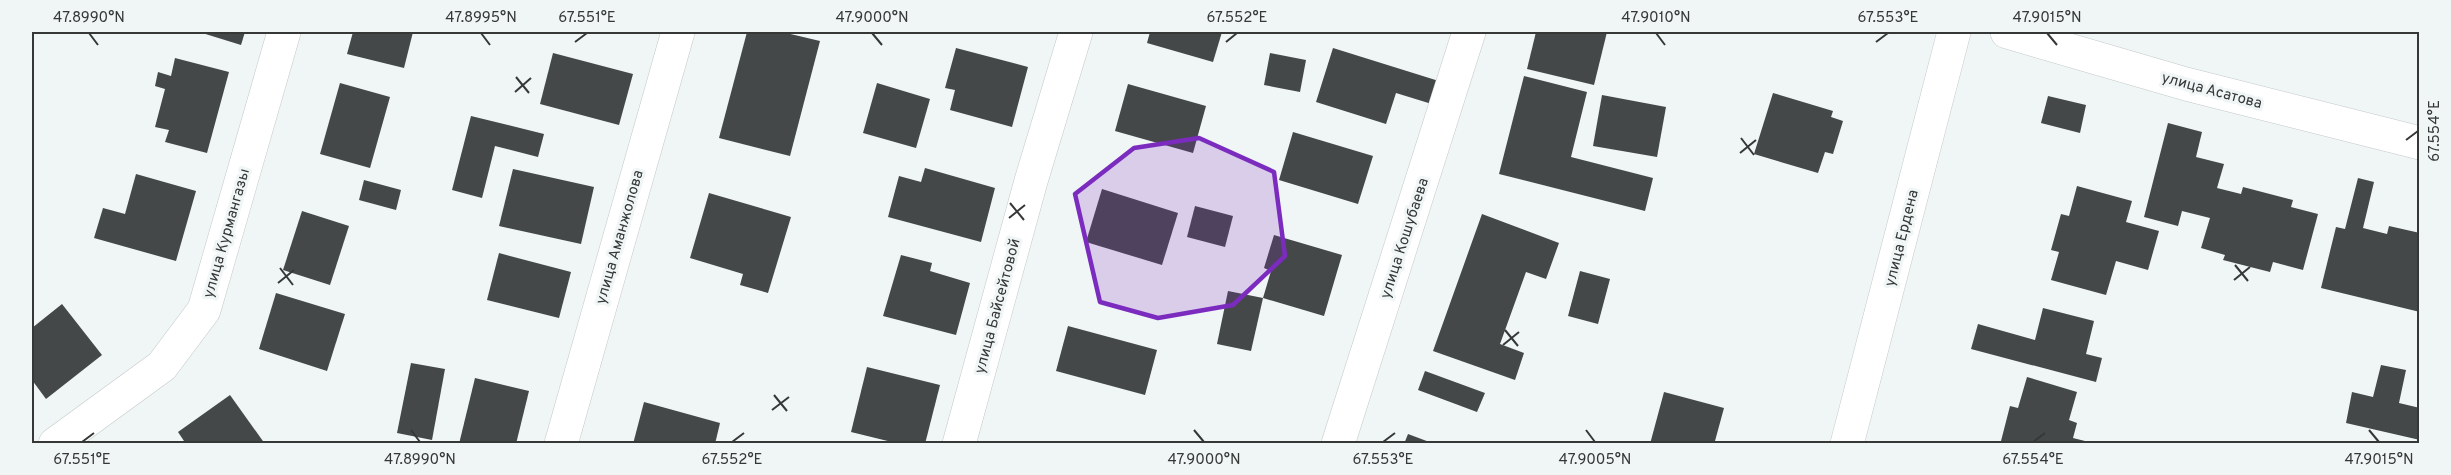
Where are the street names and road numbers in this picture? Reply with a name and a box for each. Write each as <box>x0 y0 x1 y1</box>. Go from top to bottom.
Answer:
street label: улица Асатова <box>2159 69 2264 114</box>
street label: улица Курмангазы <box>200 167 255 300</box>
street label: улица Аманжолова <box>592 168 649 307</box>
street label: улица Кошубаева <box>1377 176 1434 301</box>
street label: улица Ердена <box>1881 188 1924 289</box>
street label: улица Байсейтовой <box>971 237 1026 376</box>

